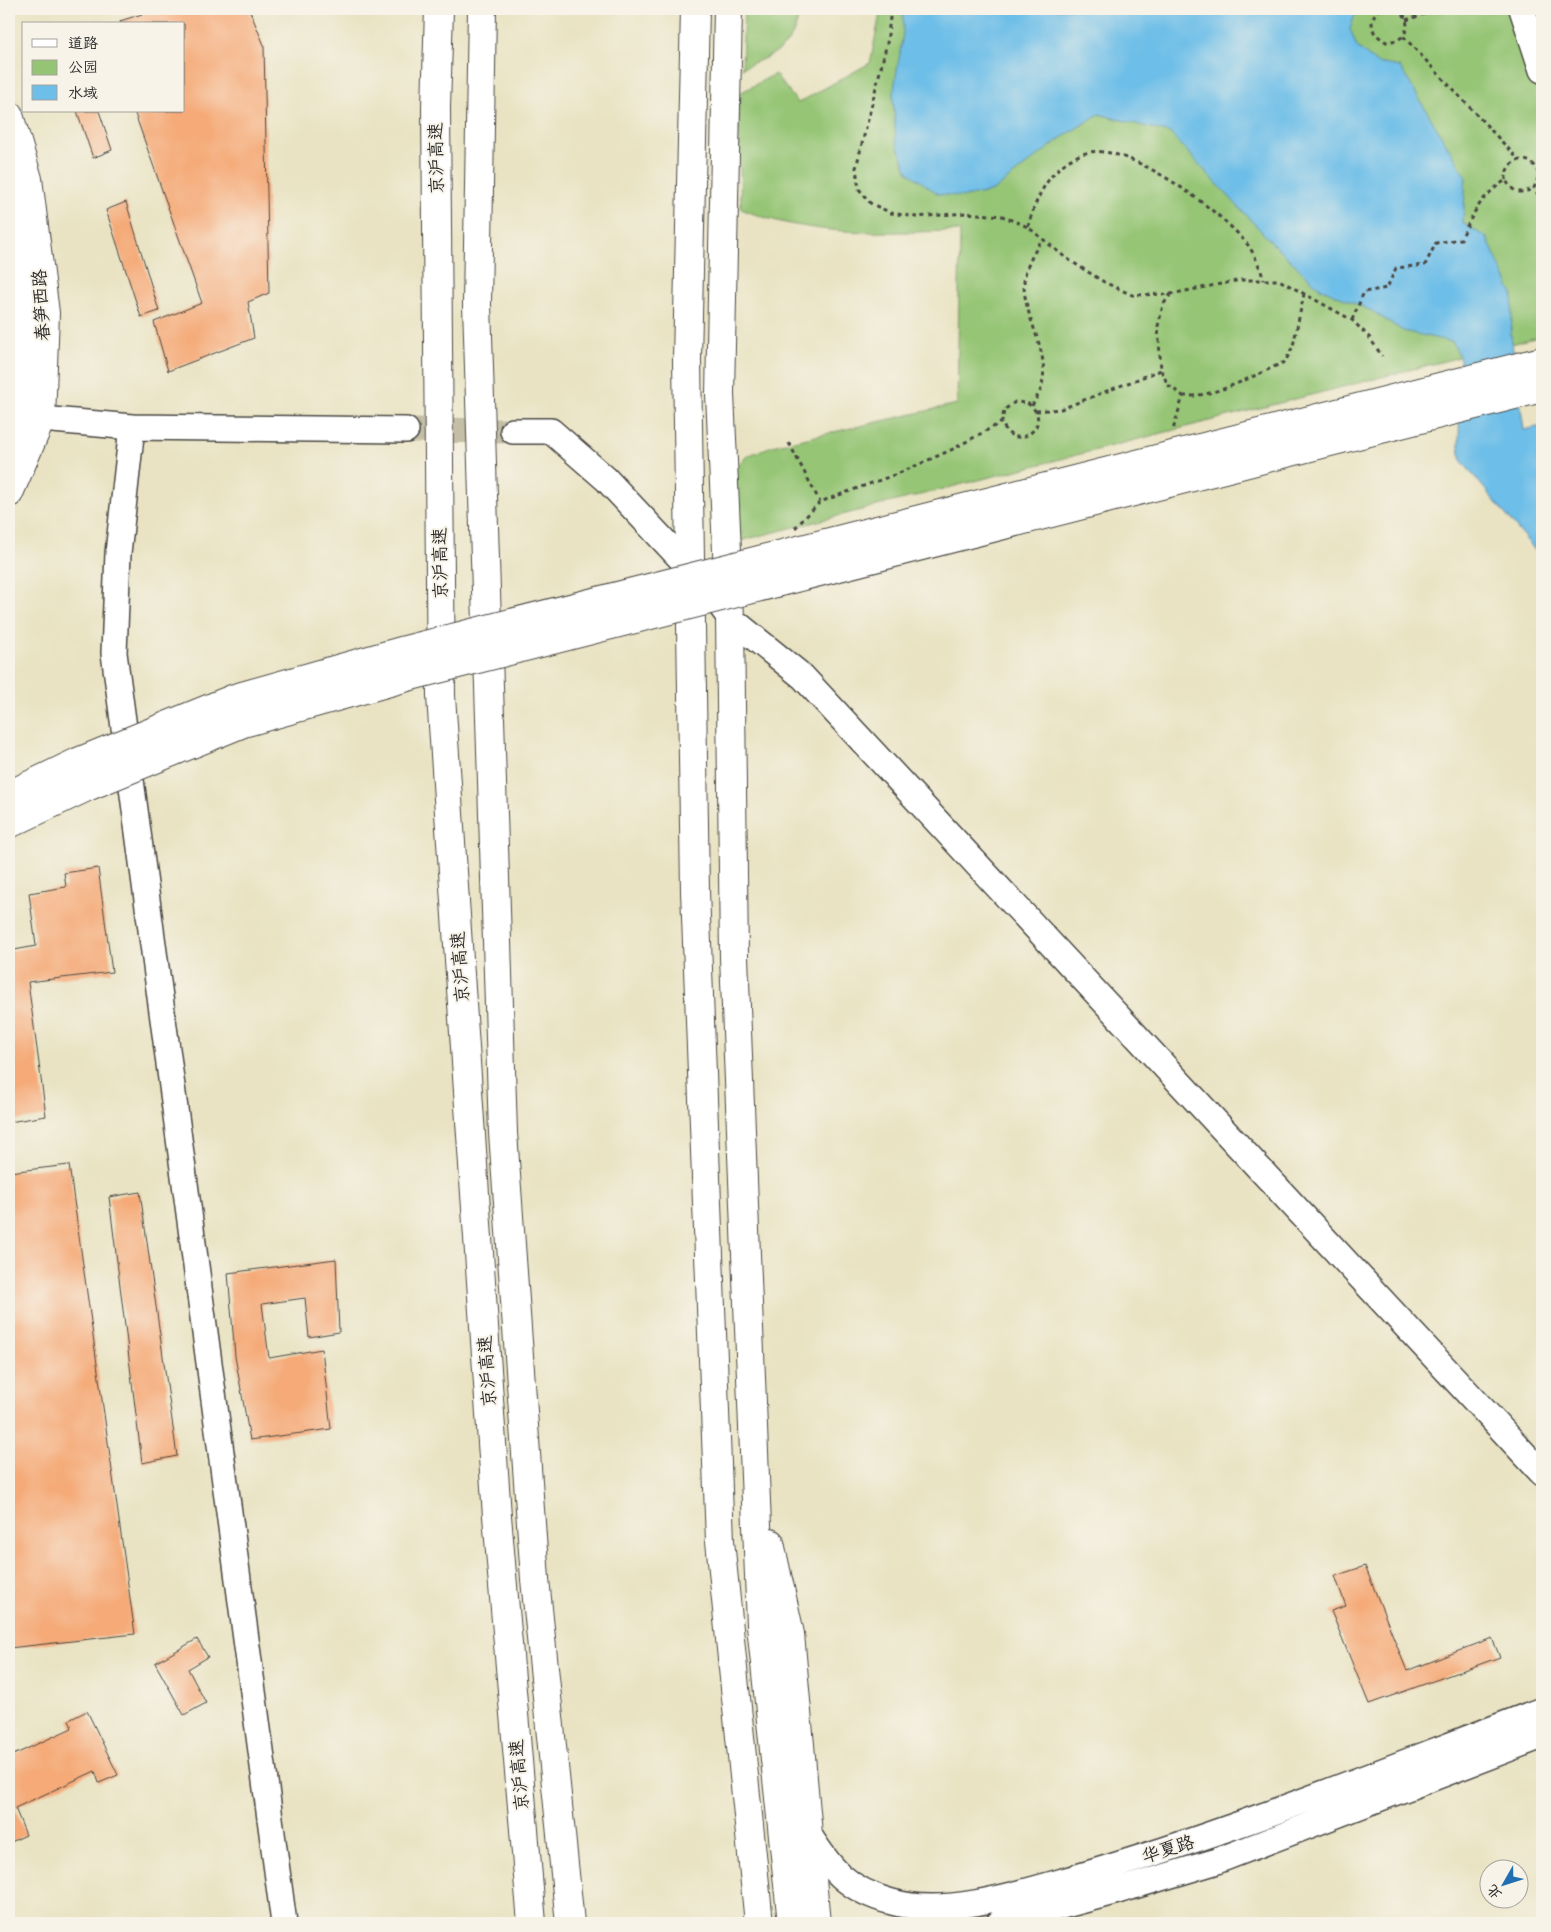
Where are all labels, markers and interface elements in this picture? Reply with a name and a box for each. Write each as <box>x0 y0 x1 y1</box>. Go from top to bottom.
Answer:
legend <box>22 22 185 112</box>
text: 道路 <box>68 32 98 52</box>
text: 公园 <box>68 56 98 76</box>
text: 水域 <box>68 82 98 102</box>
street label: 京沪高速 <box>422 122 448 194</box>
street label: 春笋西路 <box>26 268 54 342</box>
street label: 京沪高速 <box>426 527 452 599</box>
street label: 京沪高速 <box>445 930 473 1004</box>
street label: 京沪高速 <box>472 1334 500 1408</box>
street label: 京沪高速 <box>503 1738 533 1812</box>
street label: 华夏路 <box>1138 1829 1197 1867</box>
north arrow <box>1478 1860 1528 1910</box>
text: 北 <box>1482 1881 1505 1904</box>

